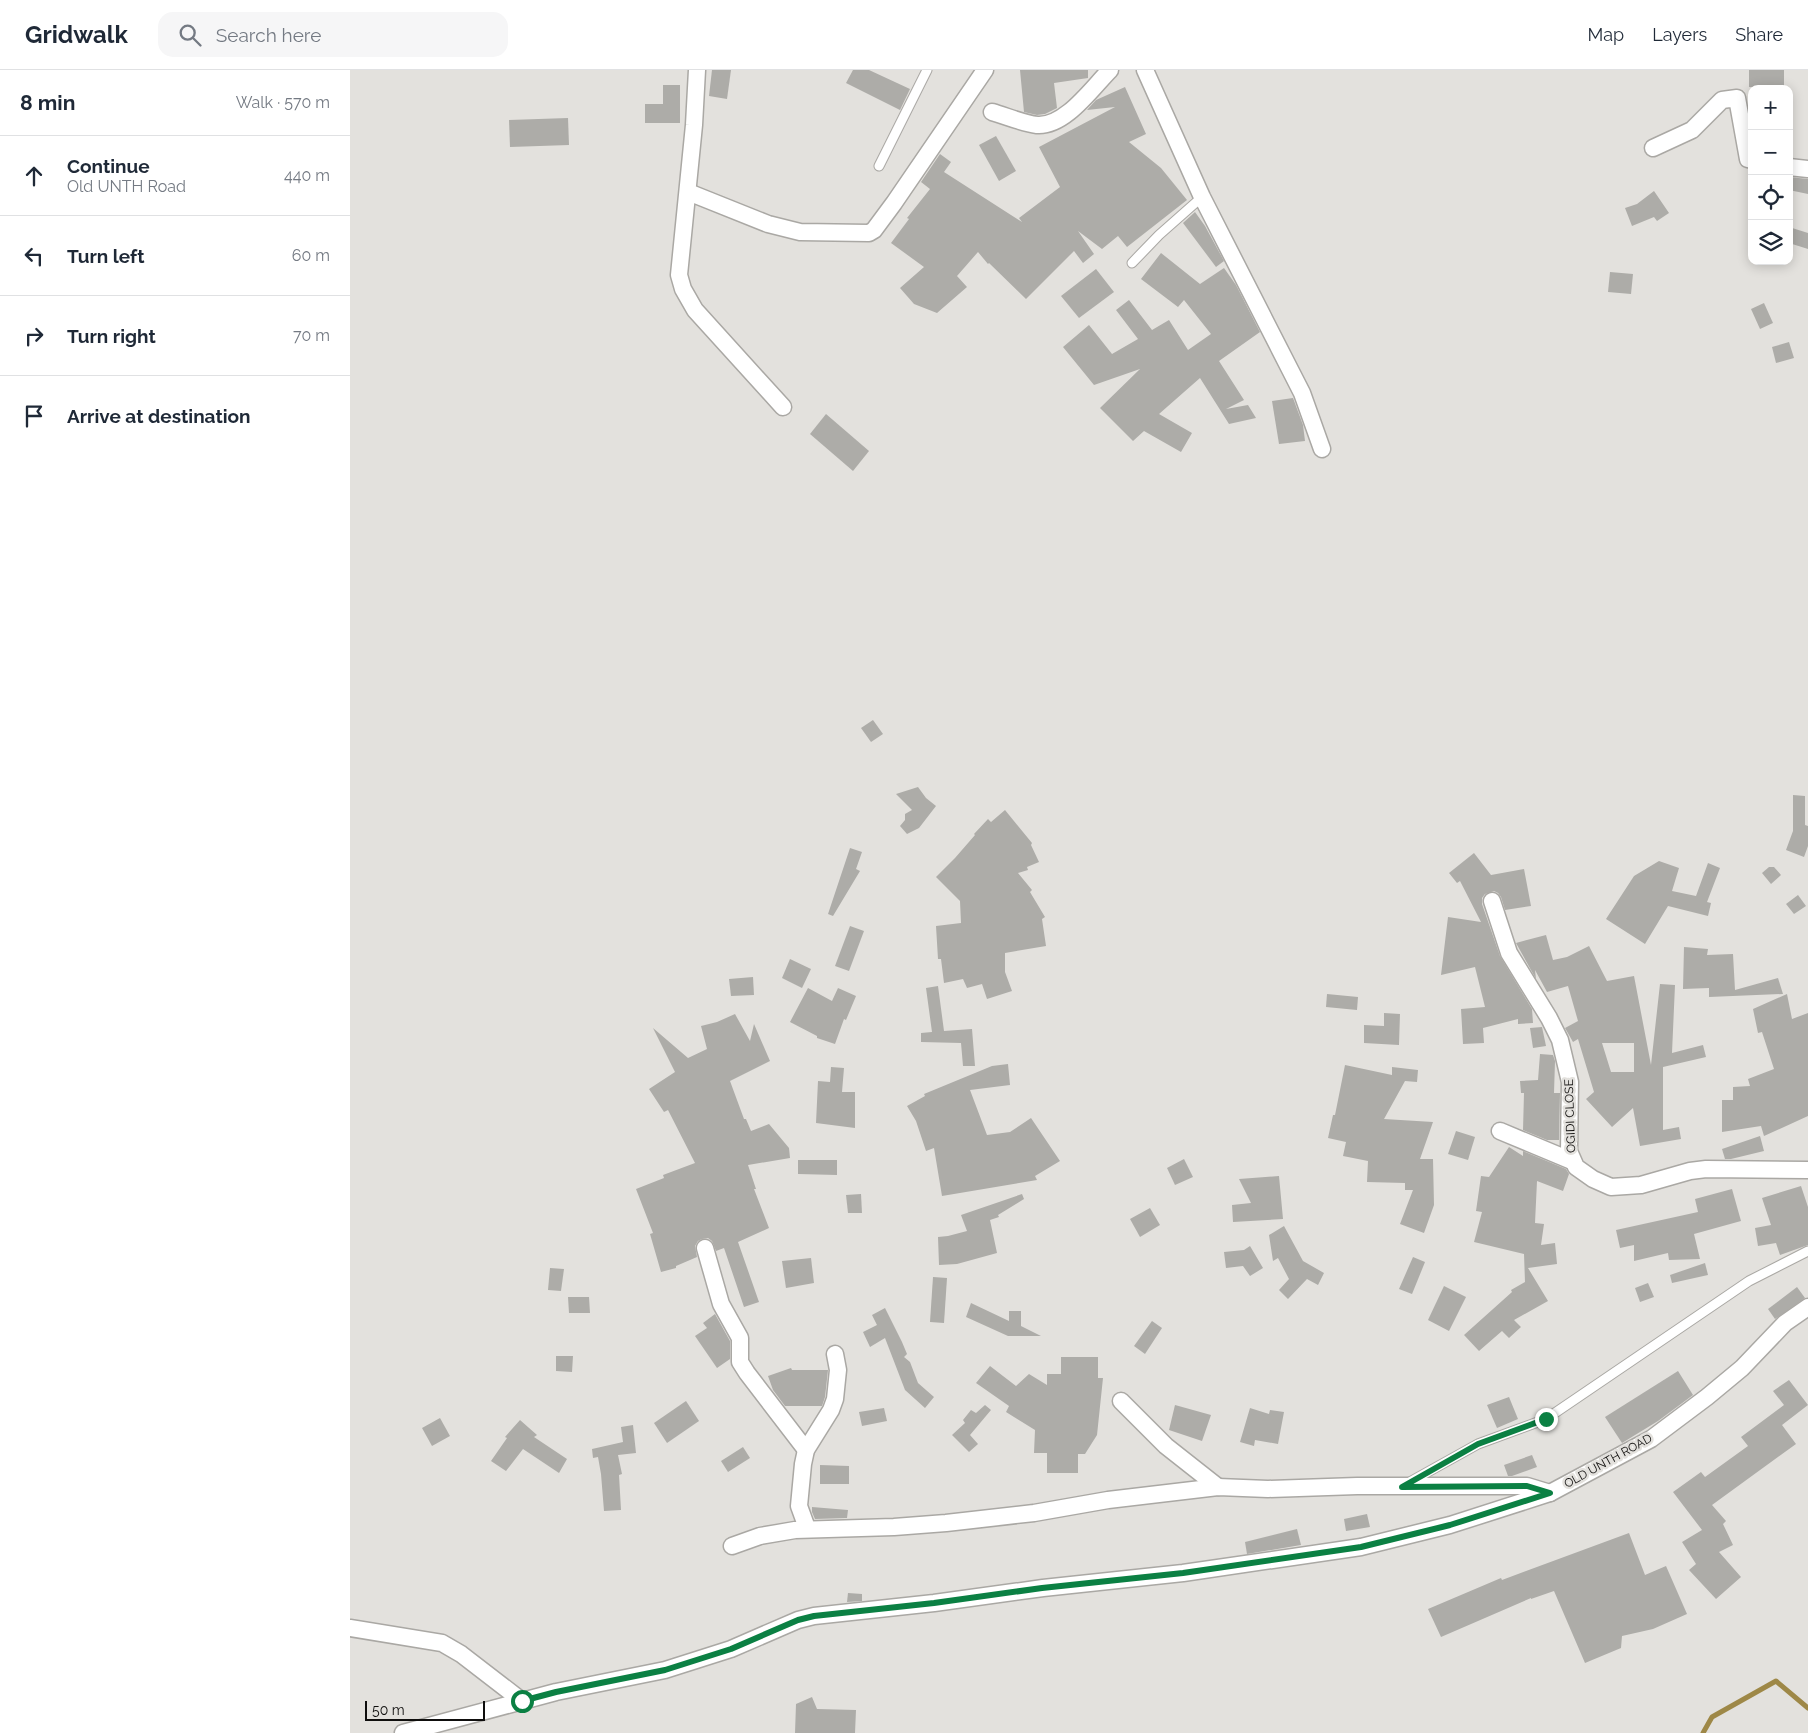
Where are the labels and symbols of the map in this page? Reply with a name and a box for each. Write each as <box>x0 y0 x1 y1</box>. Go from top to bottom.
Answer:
street label: OGIDI CLOSE <box>1562 1079 1578 1153</box>
route end <box>1535 1408 1558 1431</box>
street label: OLD UNTH ROAD <box>1562 1431 1655 1491</box>
route start <box>511 1690 534 1713</box>
scale bar <box>365 1698 485 1721</box>

